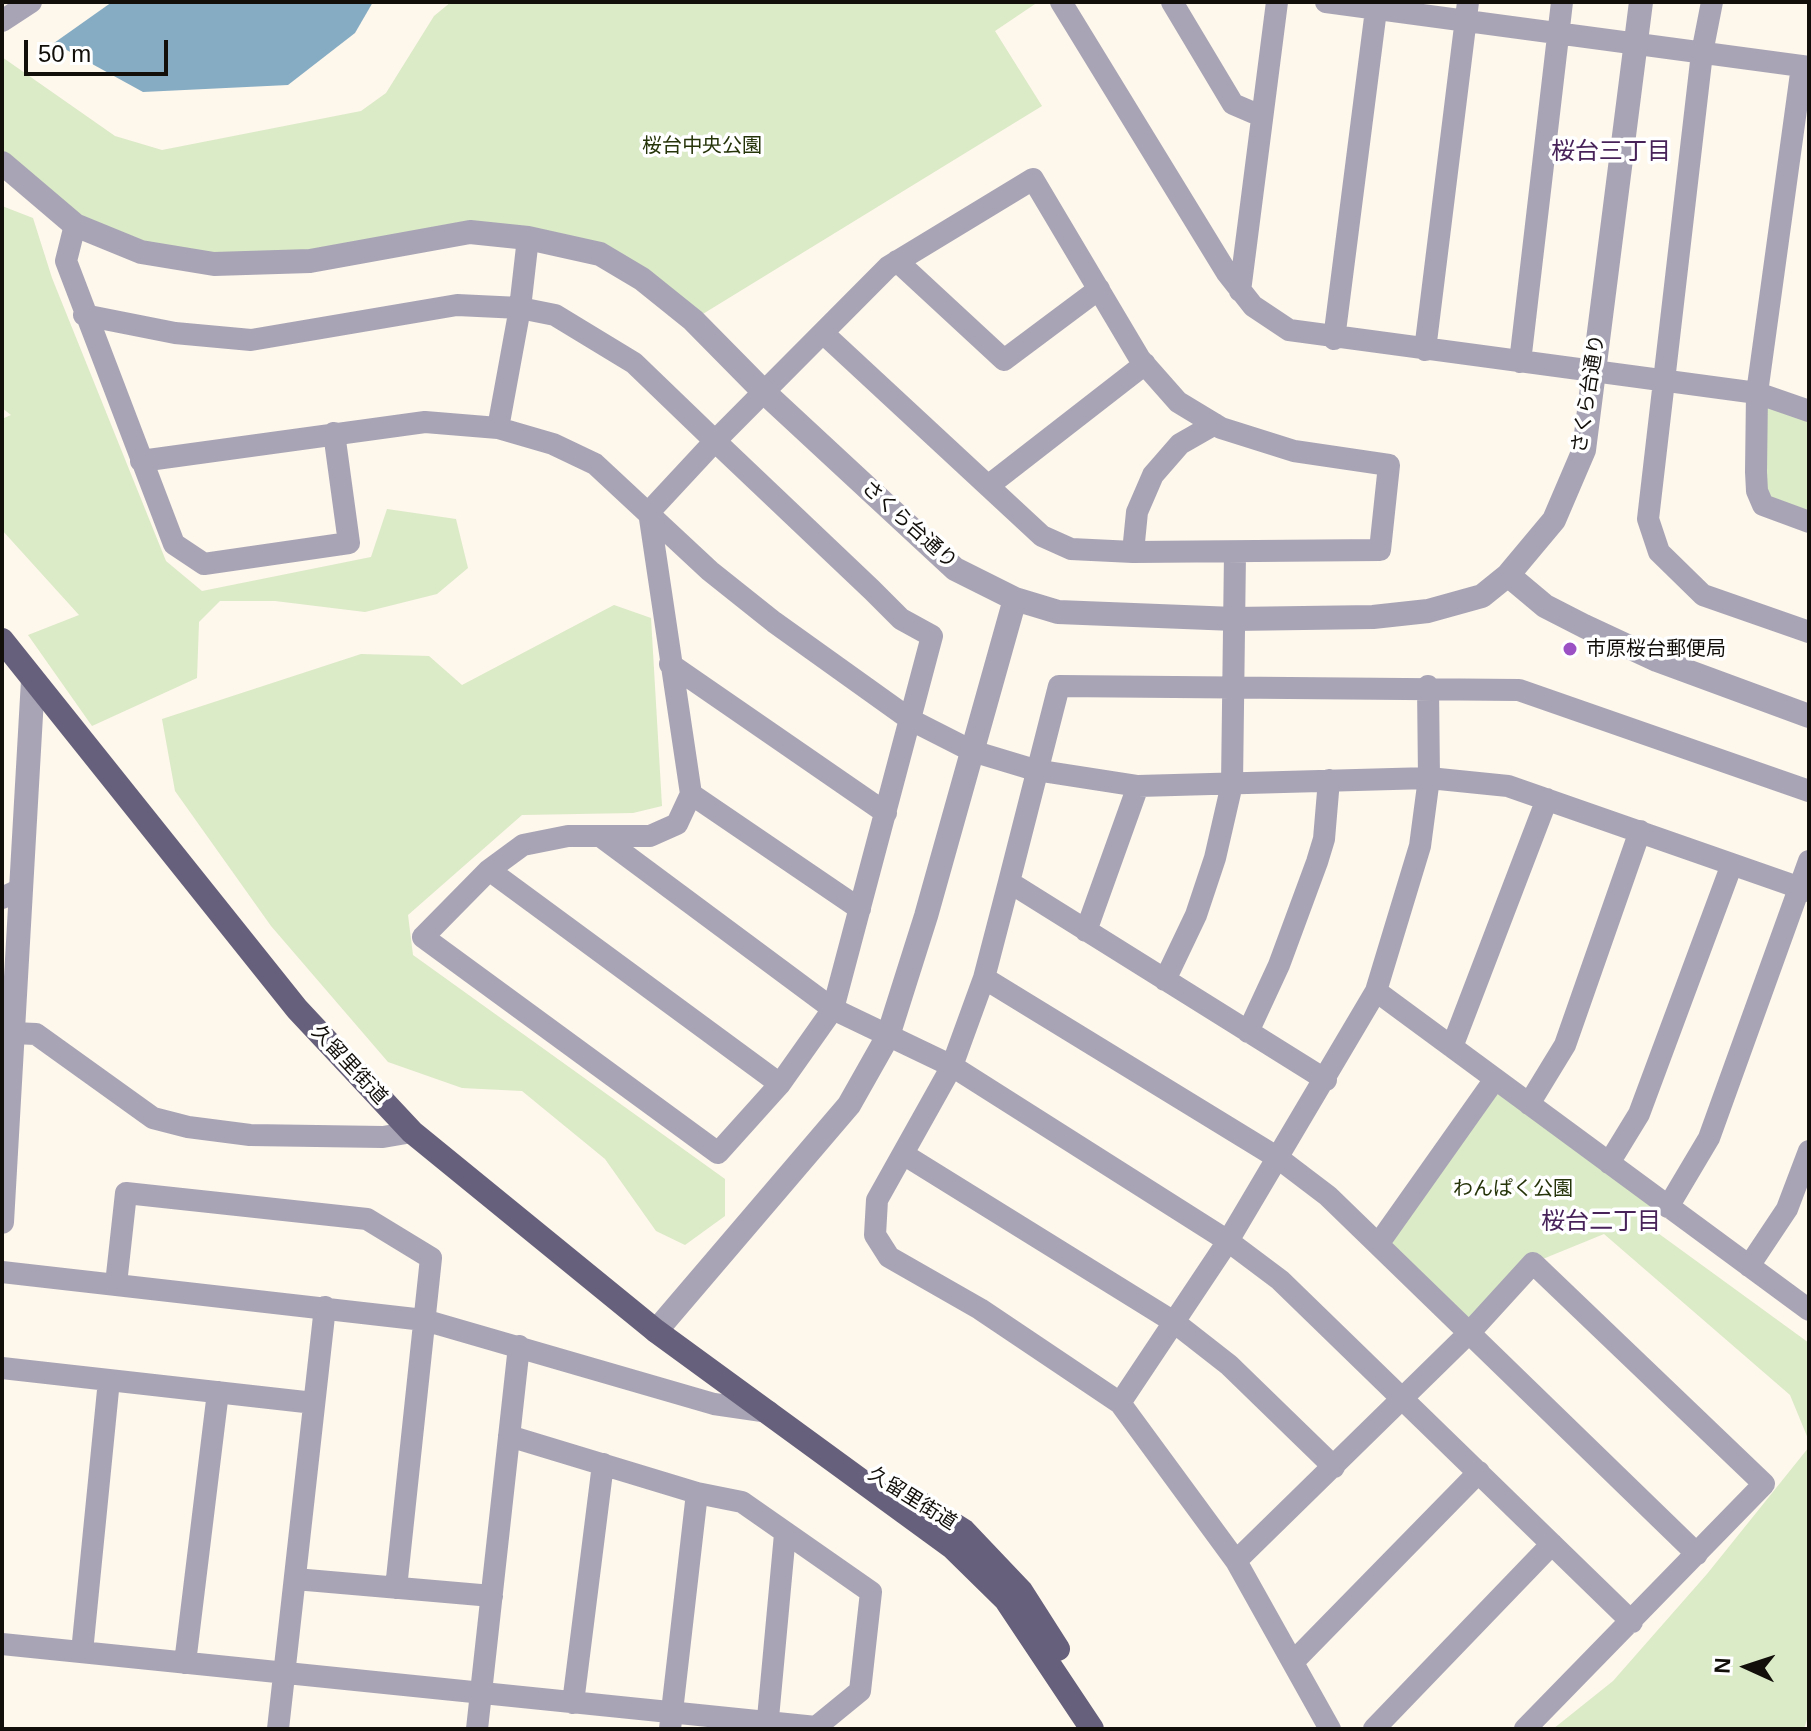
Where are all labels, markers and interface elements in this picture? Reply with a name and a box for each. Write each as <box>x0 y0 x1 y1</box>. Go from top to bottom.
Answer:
scale bar <box>28 24 172 74</box>
text: 50 m <box>38 40 91 67</box>
park label: 桜台中央公園 <box>642 134 762 158</box>
district label: 桜台三丁目 <box>1551 138 1671 166</box>
street label: さくら台通り <box>1568 333 1610 455</box>
street label: さくら台通り <box>856 476 962 574</box>
place label: 市原桜台郵便局 <box>1586 637 1726 661</box>
marker: 市原桜台郵便局 <box>1561 640 1579 658</box>
street label: 久留里街道 <box>306 1020 392 1110</box>
park label: わんぱく公園 <box>1453 1177 1573 1201</box>
district label: 桜台二丁目 <box>1541 1208 1661 1236</box>
street label: 久留里街道 <box>863 1462 961 1536</box>
north arrow <box>1707 1627 1787 1707</box>
text: N <box>1710 1657 1735 1674</box>

